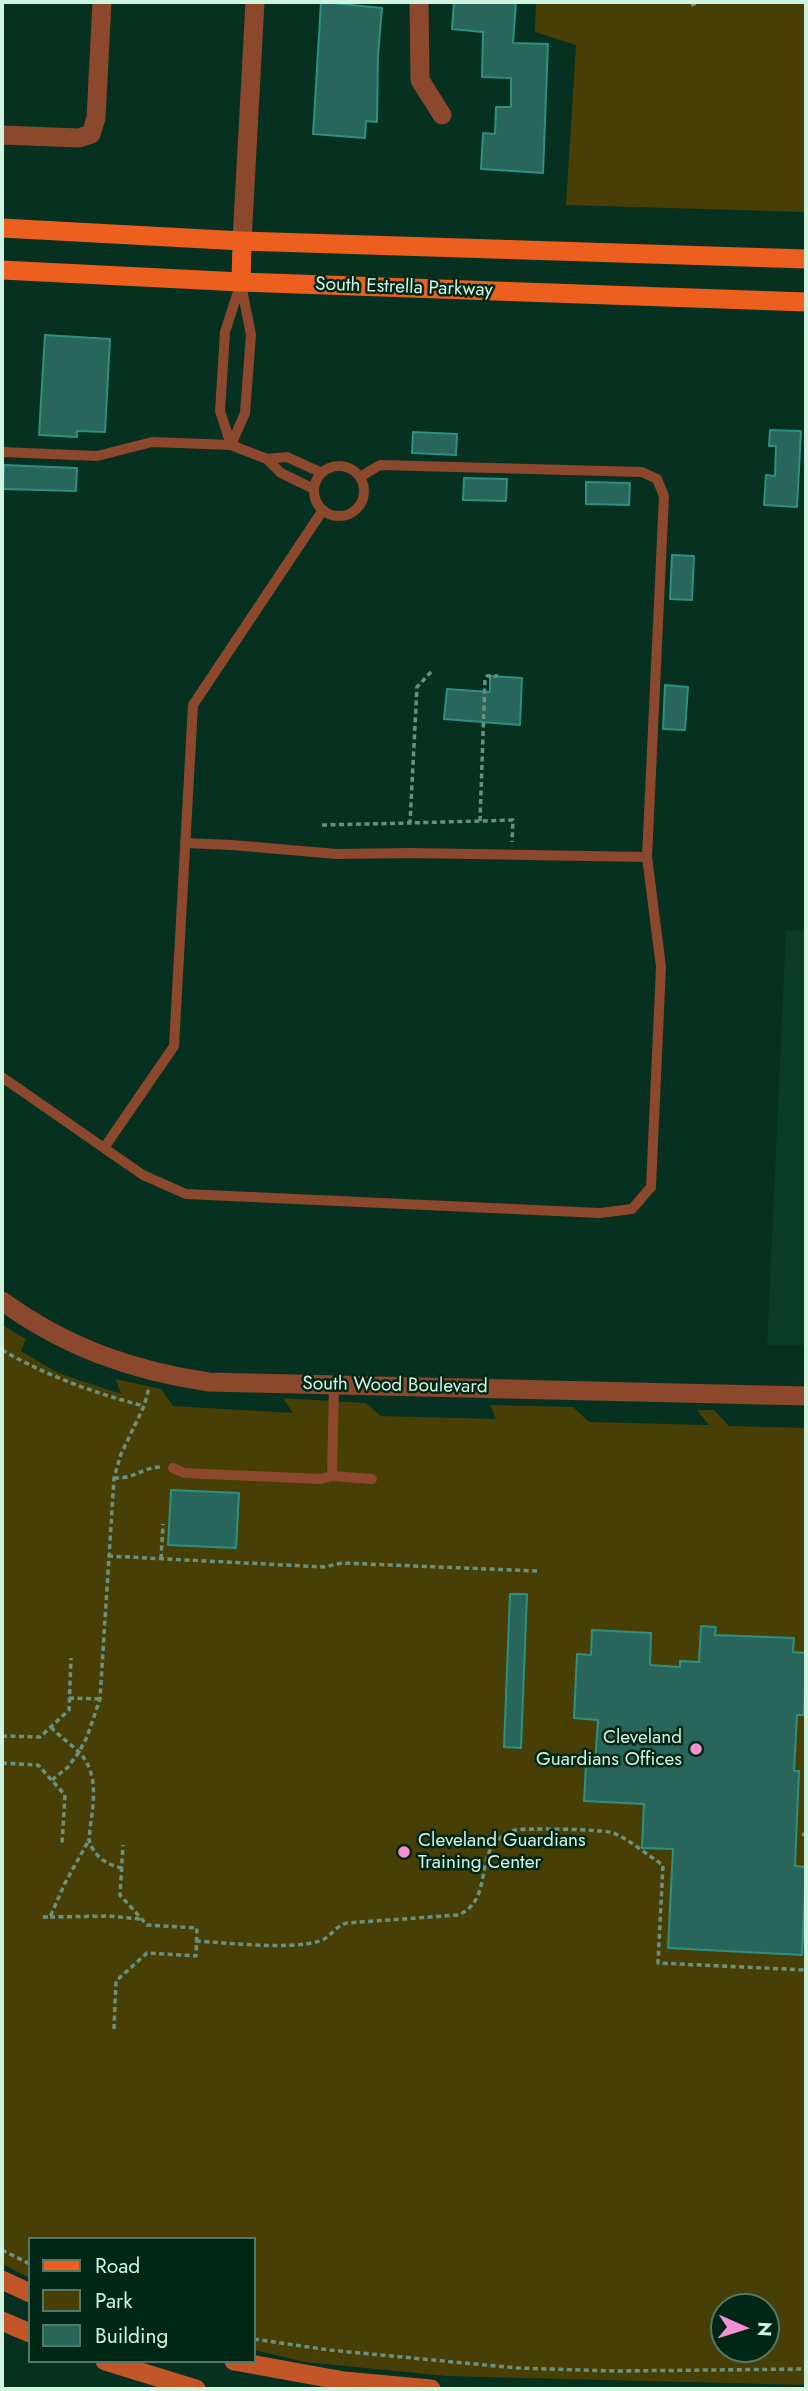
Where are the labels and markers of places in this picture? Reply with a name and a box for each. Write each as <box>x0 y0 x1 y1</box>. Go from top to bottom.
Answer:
place label: Cleveland Guardians Offices <box>536 1727 682 1771</box>
marker: Cleveland Guardians Offices <box>688 1741 704 1757</box>
place label: Cleveland Guardians Training Center <box>418 1830 586 1874</box>
marker: Cleveland Guardians Training Center <box>396 1844 412 1860</box>

